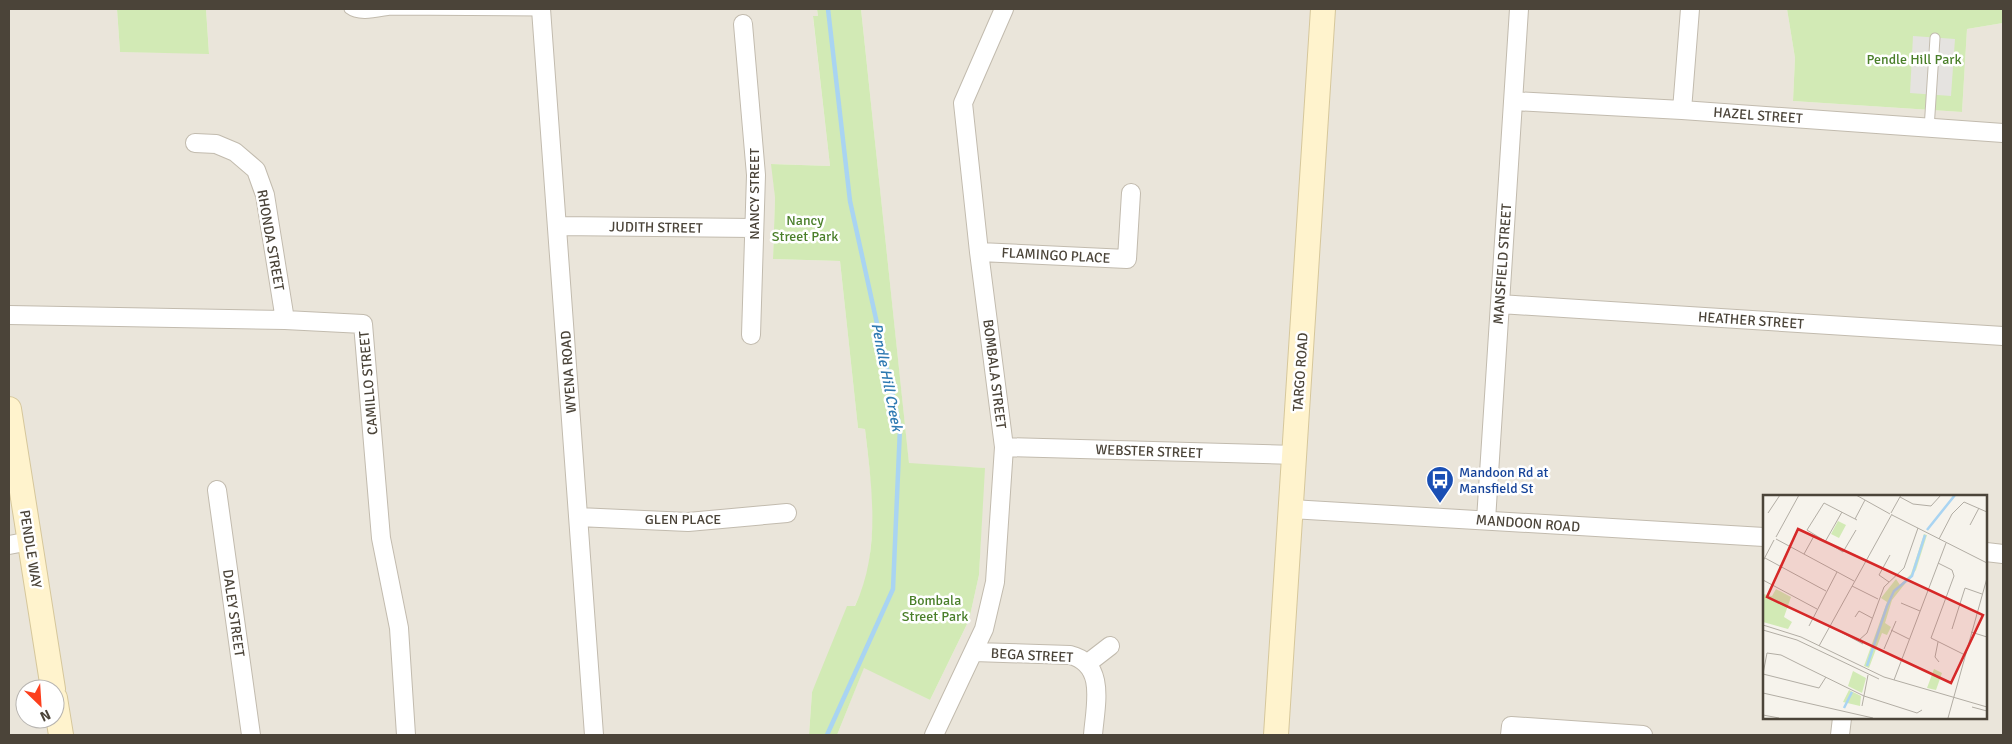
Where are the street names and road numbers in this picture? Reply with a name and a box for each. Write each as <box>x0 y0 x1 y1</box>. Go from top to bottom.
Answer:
street label: HAZEL STREET <box>1713 104 1803 127</box>
street label: NANCY STREET <box>746 148 763 240</box>
street label: RHONDA STREET <box>253 188 288 292</box>
street label: MANSFIELD STREET <box>1490 203 1515 325</box>
street label: JUDITH STREET <box>609 218 703 237</box>
street label: FLAMINGO PLACE <box>1001 244 1111 267</box>
street label: HEATHER STREET <box>1697 308 1805 333</box>
street label: BOMBALA STREET <box>979 318 1010 430</box>
street label: CAMILLO STREET <box>355 330 382 436</box>
street label: WYENA ROAD <box>557 330 580 414</box>
street label: TARGO ROAD <box>1289 332 1312 412</box>
street label: WEBSTER STREET <box>1095 441 1203 462</box>
street label: PENDLE WAY <box>16 509 45 589</box>
street label: GLEN PLACE <box>645 511 721 528</box>
street label: MANDOON ROAD <box>1475 511 1581 536</box>
street label: DALEY STREET <box>219 568 248 658</box>
street label: BEGA STREET <box>990 645 1074 666</box>

